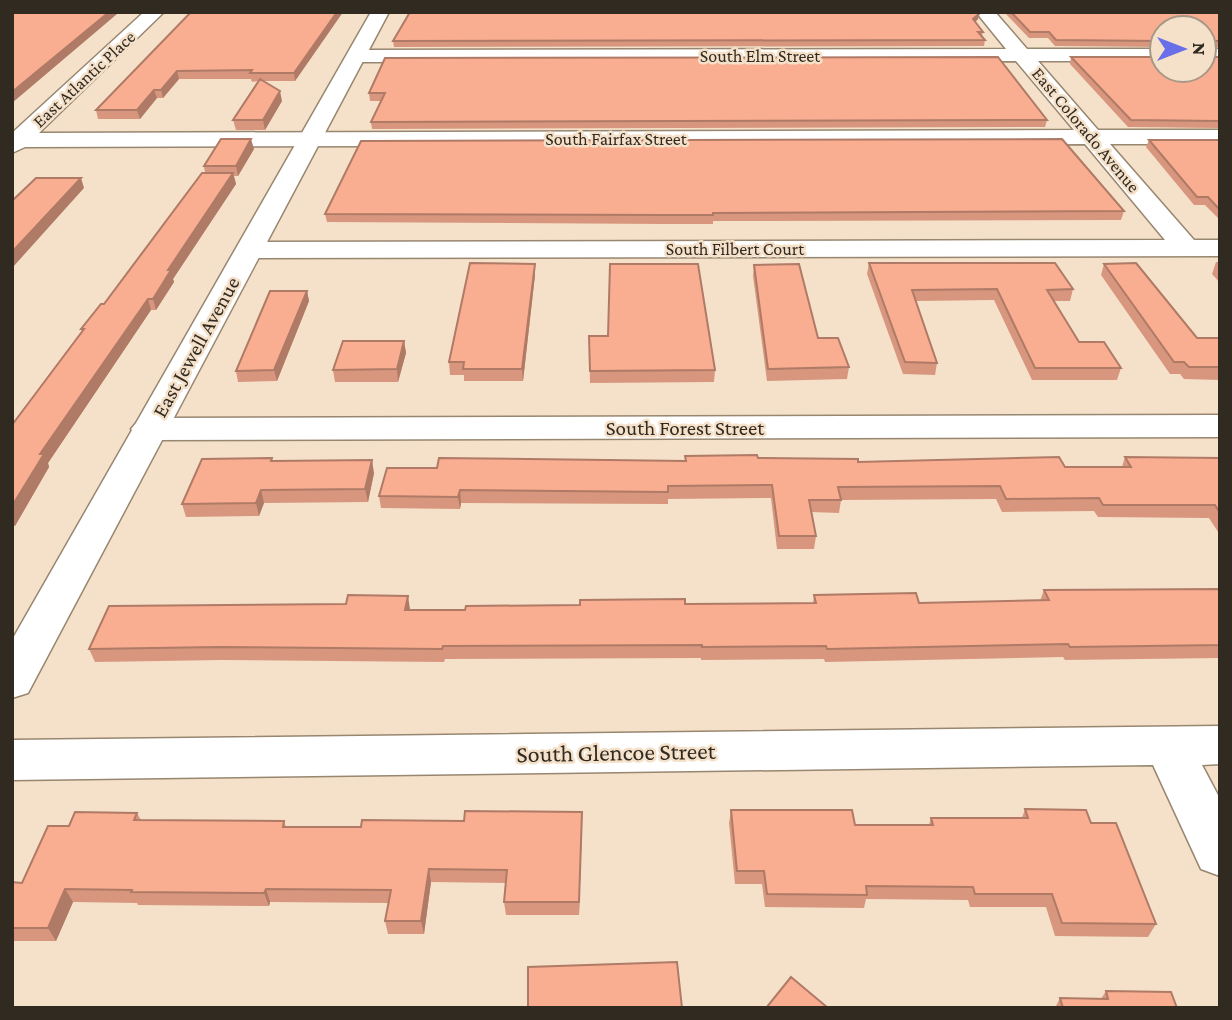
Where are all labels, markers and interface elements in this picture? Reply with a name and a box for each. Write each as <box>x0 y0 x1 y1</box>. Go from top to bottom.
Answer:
north arrow <box>1148 14 1218 84</box>
street label: East Atlantic Place <box>29 27 139 131</box>
text: N <box>1189 43 1210 56</box>
street label: South Elm Street <box>700 46 821 66</box>
street label: East Colorado Avenue <box>1028 64 1144 197</box>
street label: South Fairfax Street <box>545 129 688 149</box>
street label: South Filbert Court <box>666 239 805 259</box>
street label: East Jewell Avenue <box>147 273 245 421</box>
street label: South Forest Street <box>606 416 765 440</box>
street label: South Glencoe Street <box>516 737 717 767</box>

